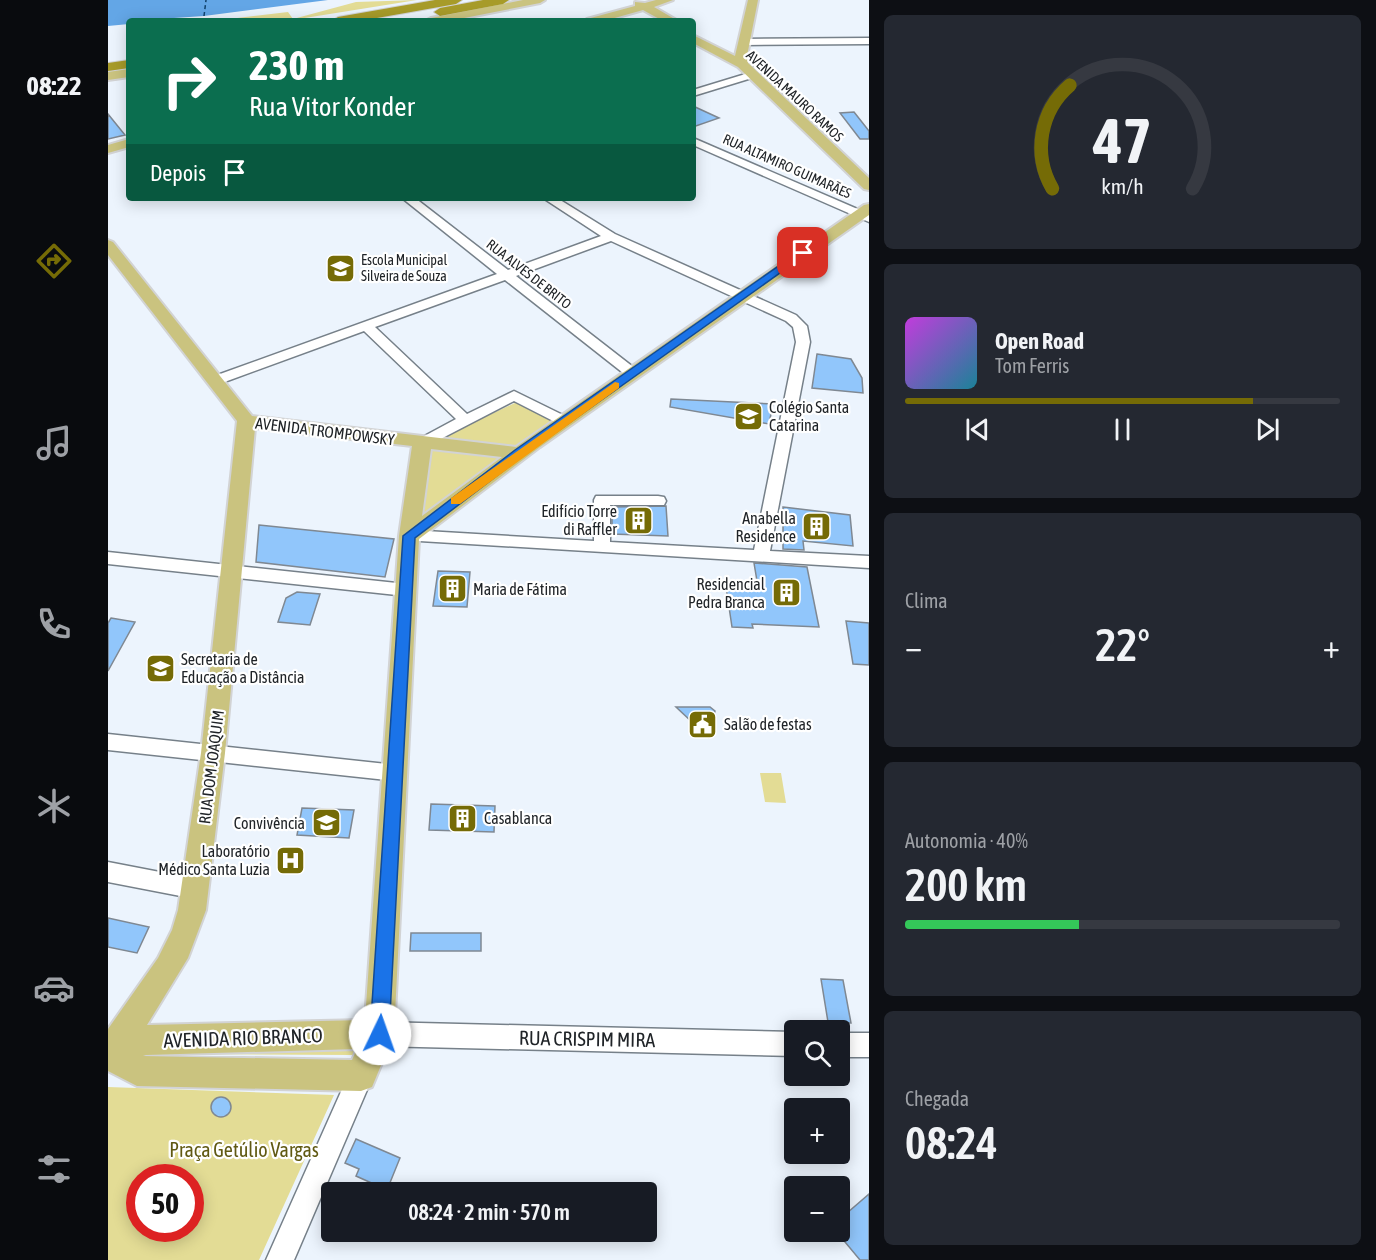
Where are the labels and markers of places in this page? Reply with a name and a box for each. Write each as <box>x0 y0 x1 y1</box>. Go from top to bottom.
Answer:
pin <box>777 227 828 278</box>
school or university icon: Escola Municipal Silveira de Souza <box>324 252 356 284</box>
place label: Escola Municipal Silveira de Souza <box>361 252 448 284</box>
place label: Colégio Santa Catarina <box>769 398 849 434</box>
school or university icon: Colégio Santa Catarina <box>732 400 764 432</box>
place label: Edifício Torre di Raffler <box>541 502 617 538</box>
building icon: Edifício Torre di Raffler <box>622 504 654 536</box>
place label: Anabella Residence <box>736 509 796 545</box>
building icon: Anabella Residence <box>801 511 833 543</box>
building icon: Maria de Fátima <box>436 573 468 605</box>
place label: Residencial Pedra Branca <box>688 575 766 611</box>
building icon: Residencial Pedra Branca <box>770 577 802 609</box>
place label: Maria de Fátima <box>473 580 567 598</box>
place label: Secretaria de Educação a Distância <box>181 650 304 687</box>
school or university icon: Secretaria de Educação a Distância <box>144 652 176 684</box>
public building icon: Salão de festas <box>687 708 719 740</box>
place label: Salão de festas <box>724 715 812 733</box>
building icon: Casablanca <box>447 802 479 834</box>
school or university icon: Convivência <box>310 807 342 839</box>
place label: Casablanca <box>484 809 552 827</box>
place label: Convivência <box>234 814 305 832</box>
place label: Laboratório Médico Santa Luzia <box>158 842 270 878</box>
hospital icon: Laboratório Médico Santa Luzia <box>275 844 307 876</box>

